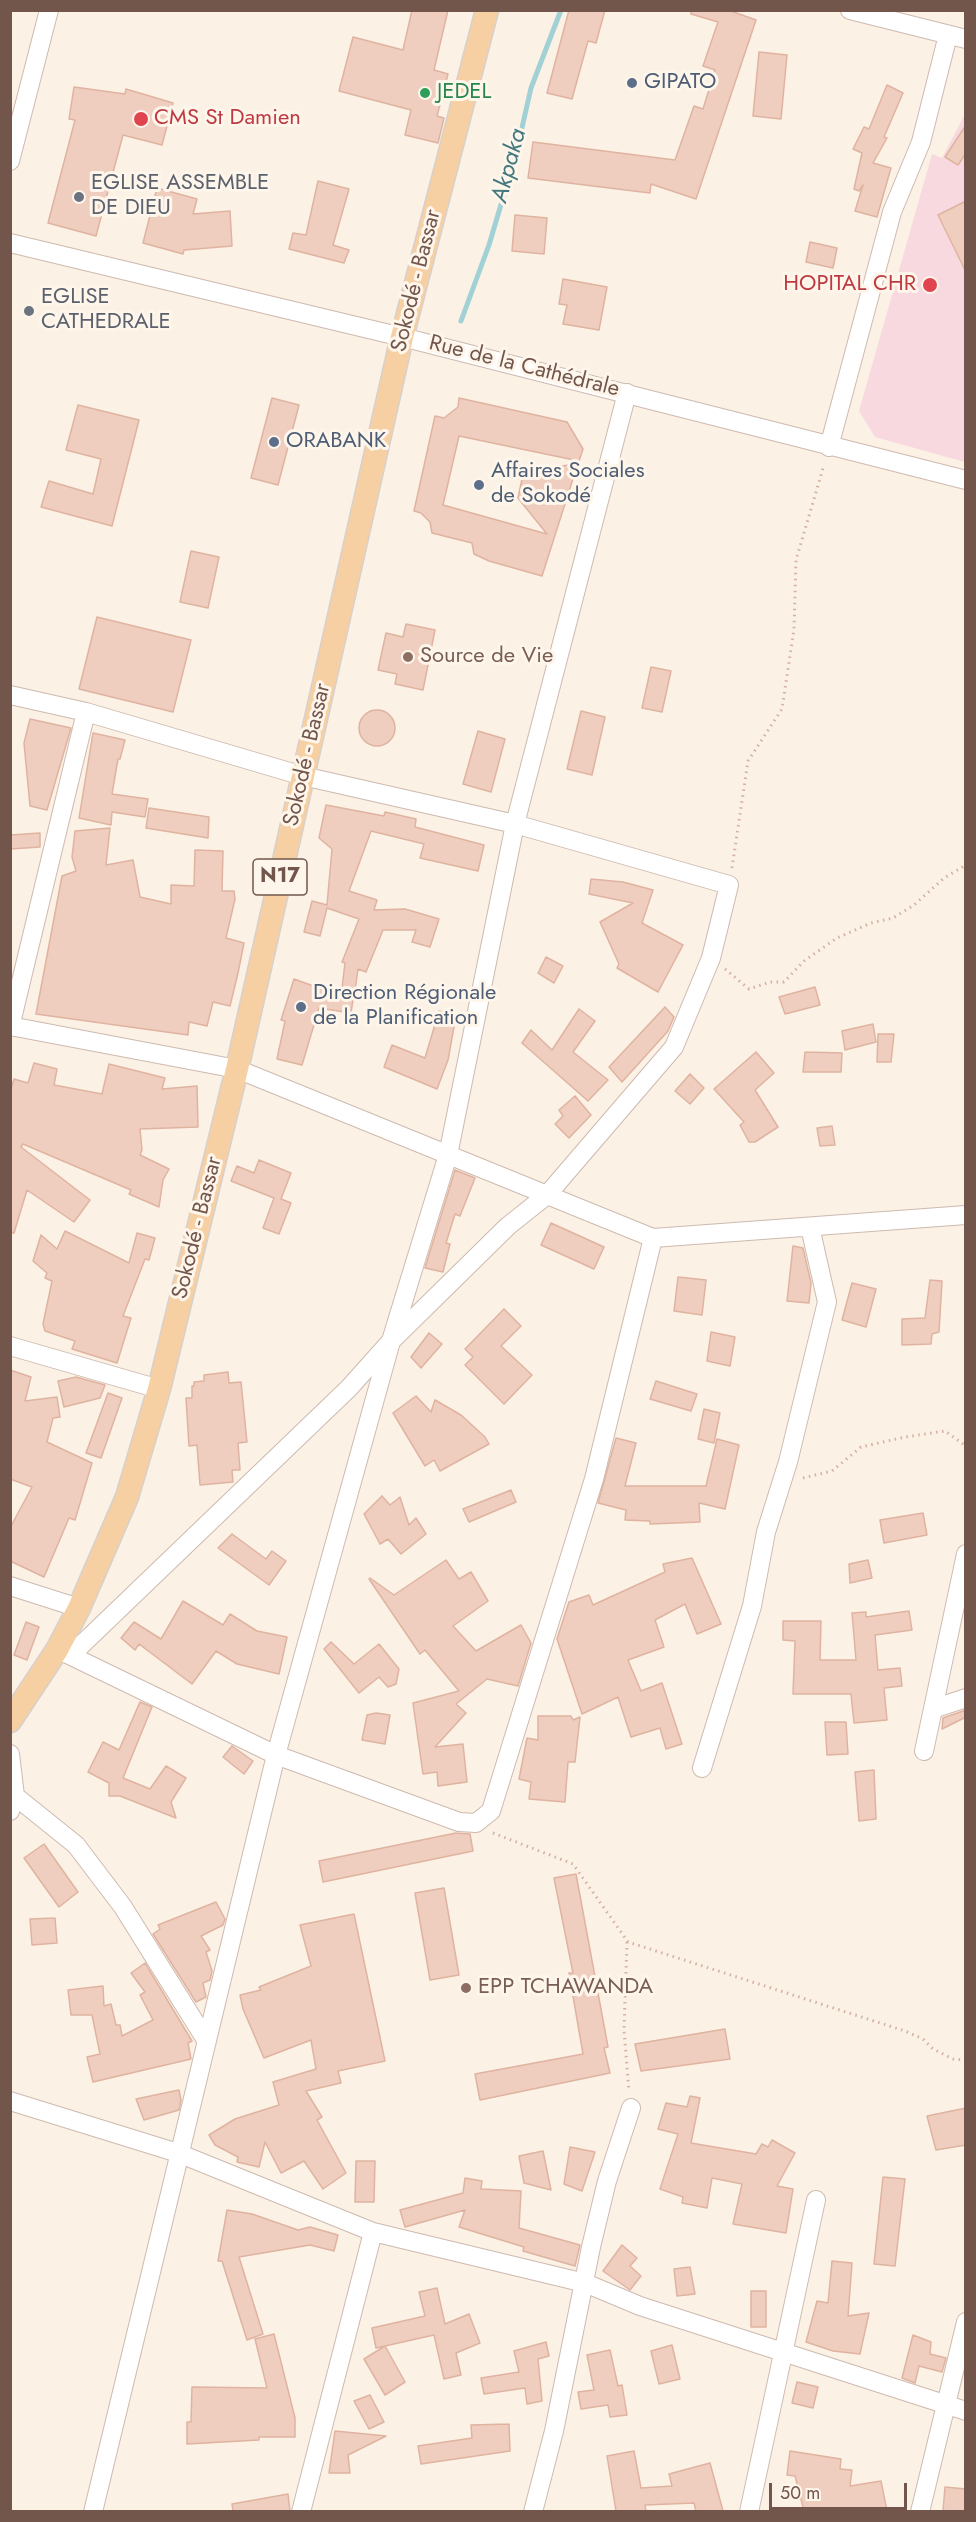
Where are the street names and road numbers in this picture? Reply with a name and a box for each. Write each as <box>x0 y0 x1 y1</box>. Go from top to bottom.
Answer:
street label: Sokodé - Bassar <box>387 207 447 355</box>
street label: Rue de la Cathédrale <box>426 331 622 403</box>
street label: Sokodé - Bassar <box>279 681 337 829</box>
road number: N17 <box>253 859 307 895</box>
street label: Sokodé - Bassar <box>168 1154 228 1302</box>

